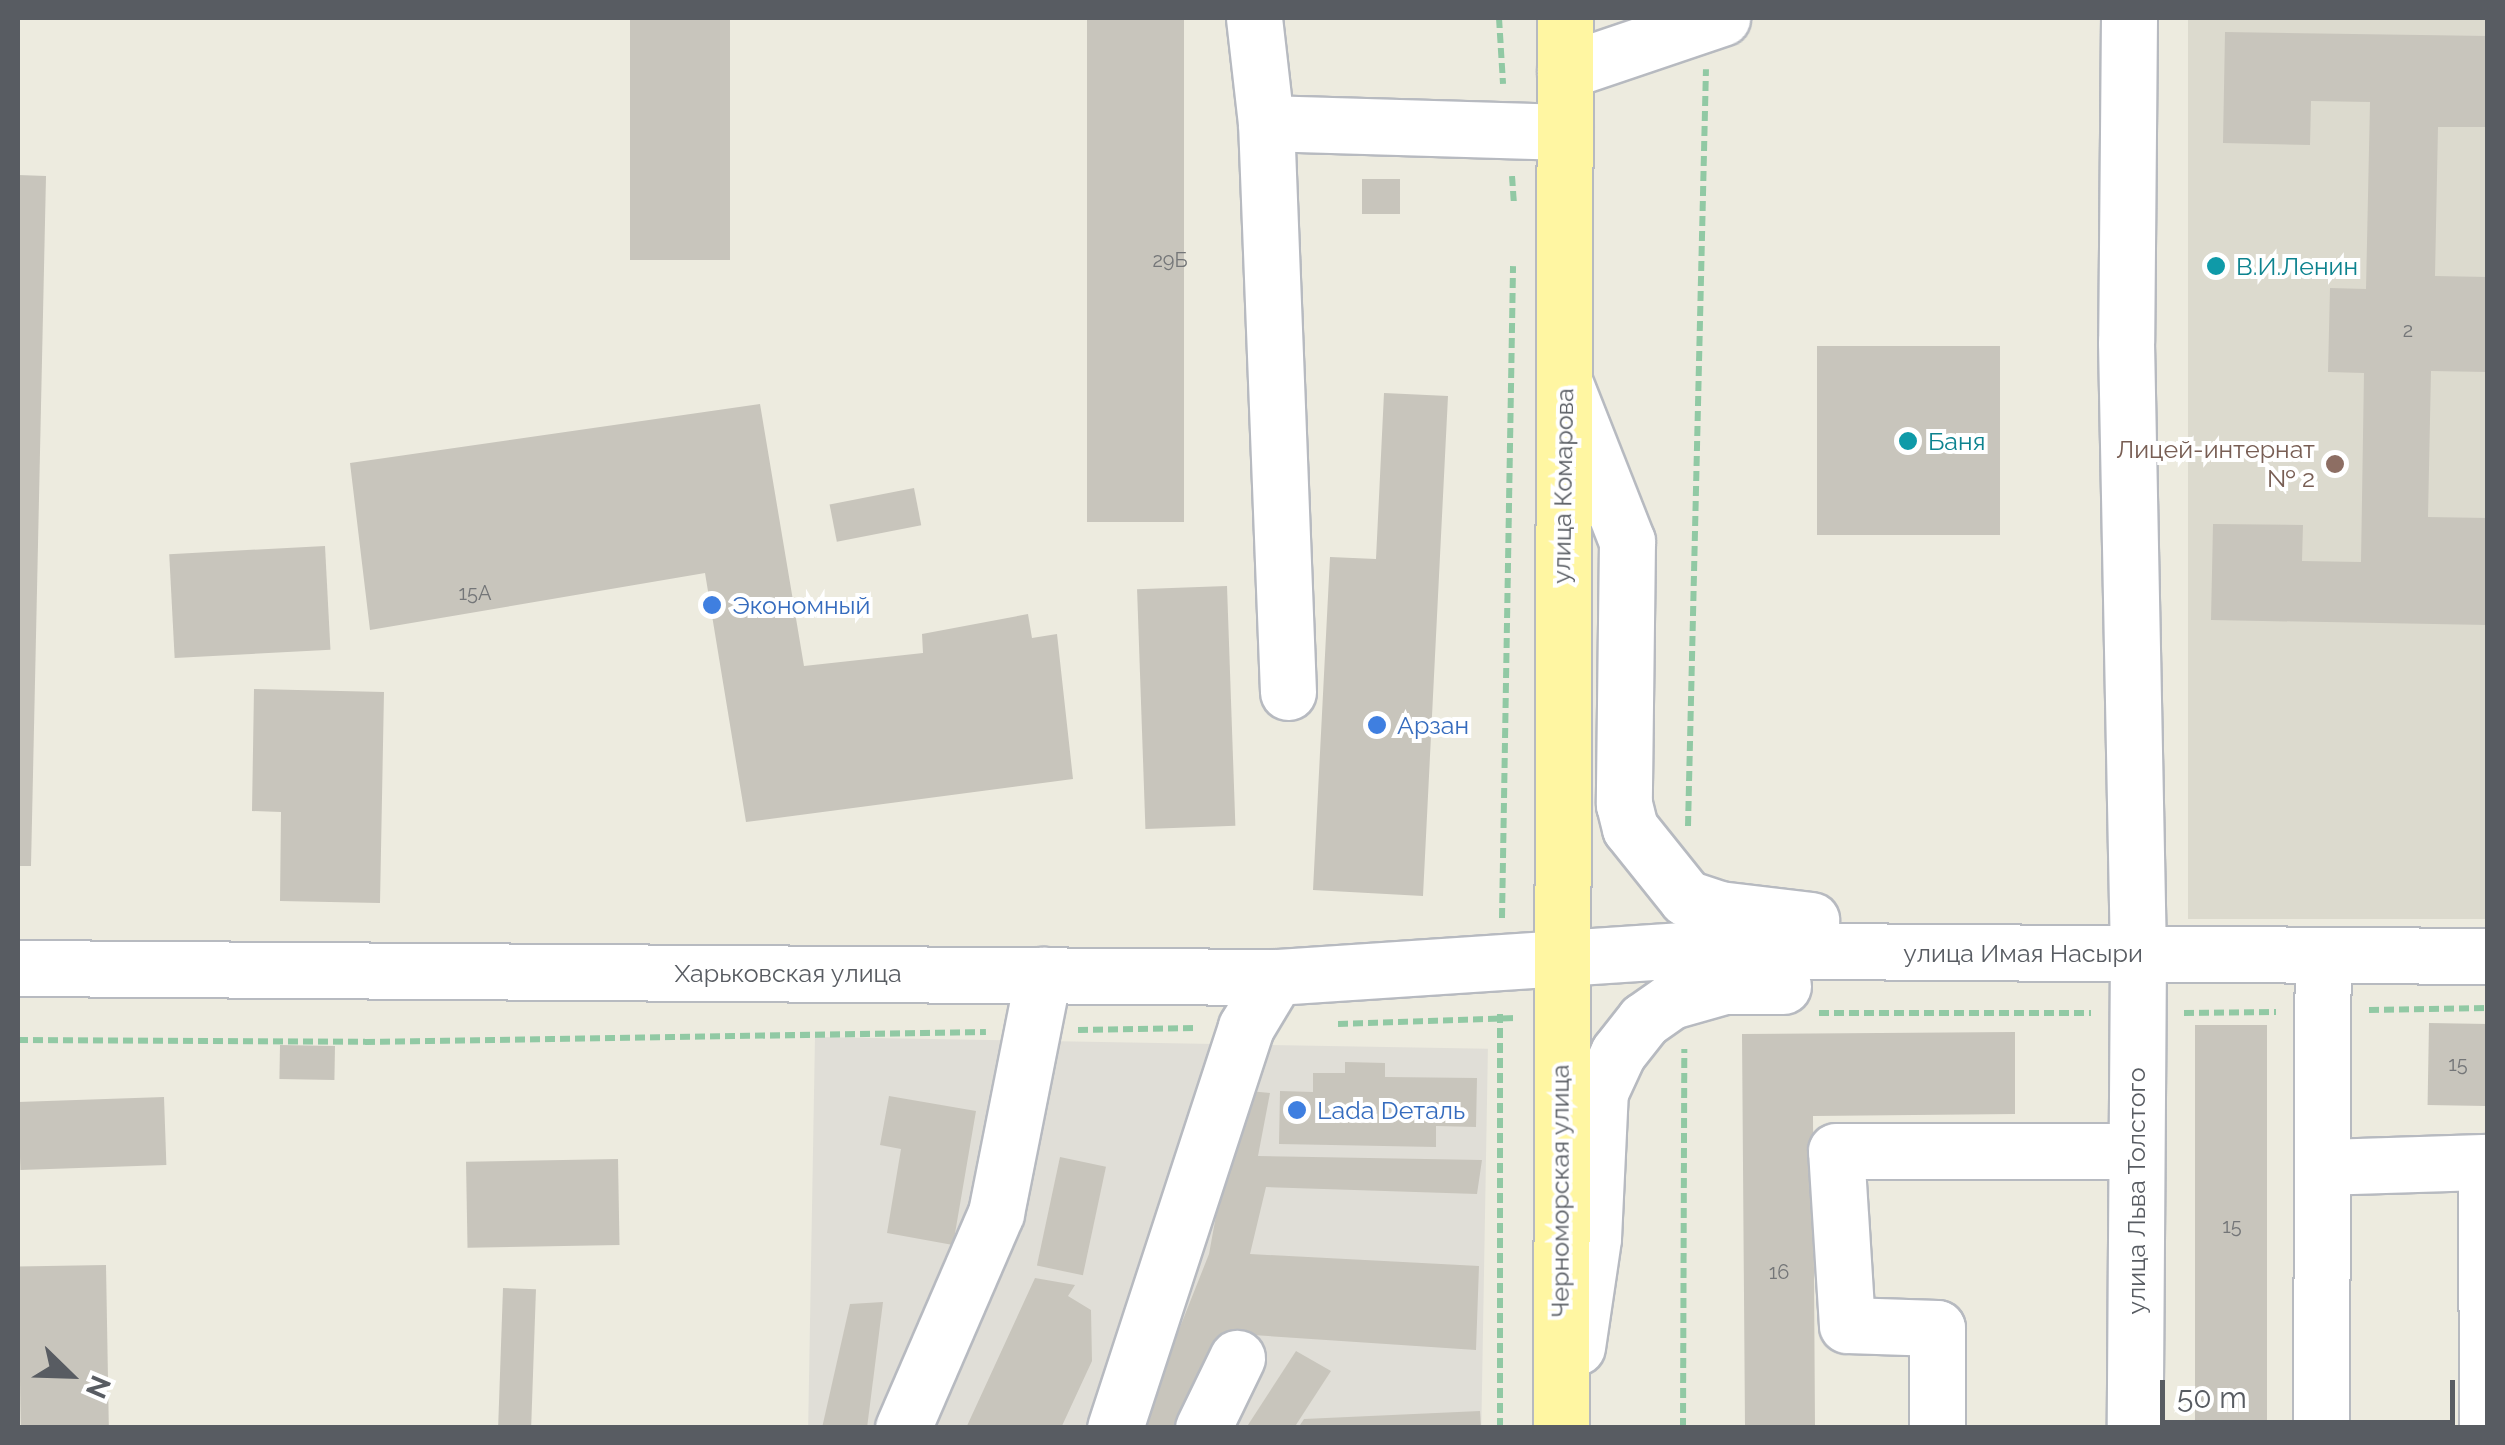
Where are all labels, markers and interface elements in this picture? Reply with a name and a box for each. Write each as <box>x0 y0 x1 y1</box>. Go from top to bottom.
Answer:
house number: 29Б <box>1152 248 1188 272</box>
place label: В.И.Ленин <box>2236 251 2358 281</box>
marker: В.И.Ленин <box>2205 255 2227 277</box>
house number: 2 <box>2403 318 2413 342</box>
street label: улица Комарова <box>1546 388 1580 584</box>
place label: Баня <box>1928 426 1985 456</box>
marker: Баня <box>1897 430 1919 452</box>
place label: Лицей-интернат № 2 <box>2116 435 2315 494</box>
marker: Лицей-интернат № 2 <box>2324 453 2346 475</box>
house number: 15А <box>459 581 491 605</box>
place label: Экономный <box>732 590 870 620</box>
marker: Экономный <box>701 594 723 616</box>
place label: Арзан <box>1397 710 1469 740</box>
marker: Арзан <box>1366 714 1388 736</box>
street label: улица Имая Насыри <box>1903 938 2143 968</box>
street label: Харьковская улица <box>674 958 902 988</box>
house number: 15 <box>2448 1052 2468 1076</box>
street label: Черноморская улица <box>1545 1064 1575 1318</box>
street label: улица Льва Толстого <box>2121 1067 2151 1315</box>
place label: Lada Dеталь <box>1317 1095 1465 1125</box>
marker: Lada Dеталь <box>1286 1099 1308 1121</box>
house number: 15 <box>2222 1214 2242 1238</box>
house number: 16 <box>1769 1260 1789 1284</box>
north arrow <box>20 1325 120 1425</box>
scale bar <box>2165 1360 2460 1422</box>
text: N <box>79 1371 117 1403</box>
text: 50 m <box>2177 1380 2247 1415</box>

